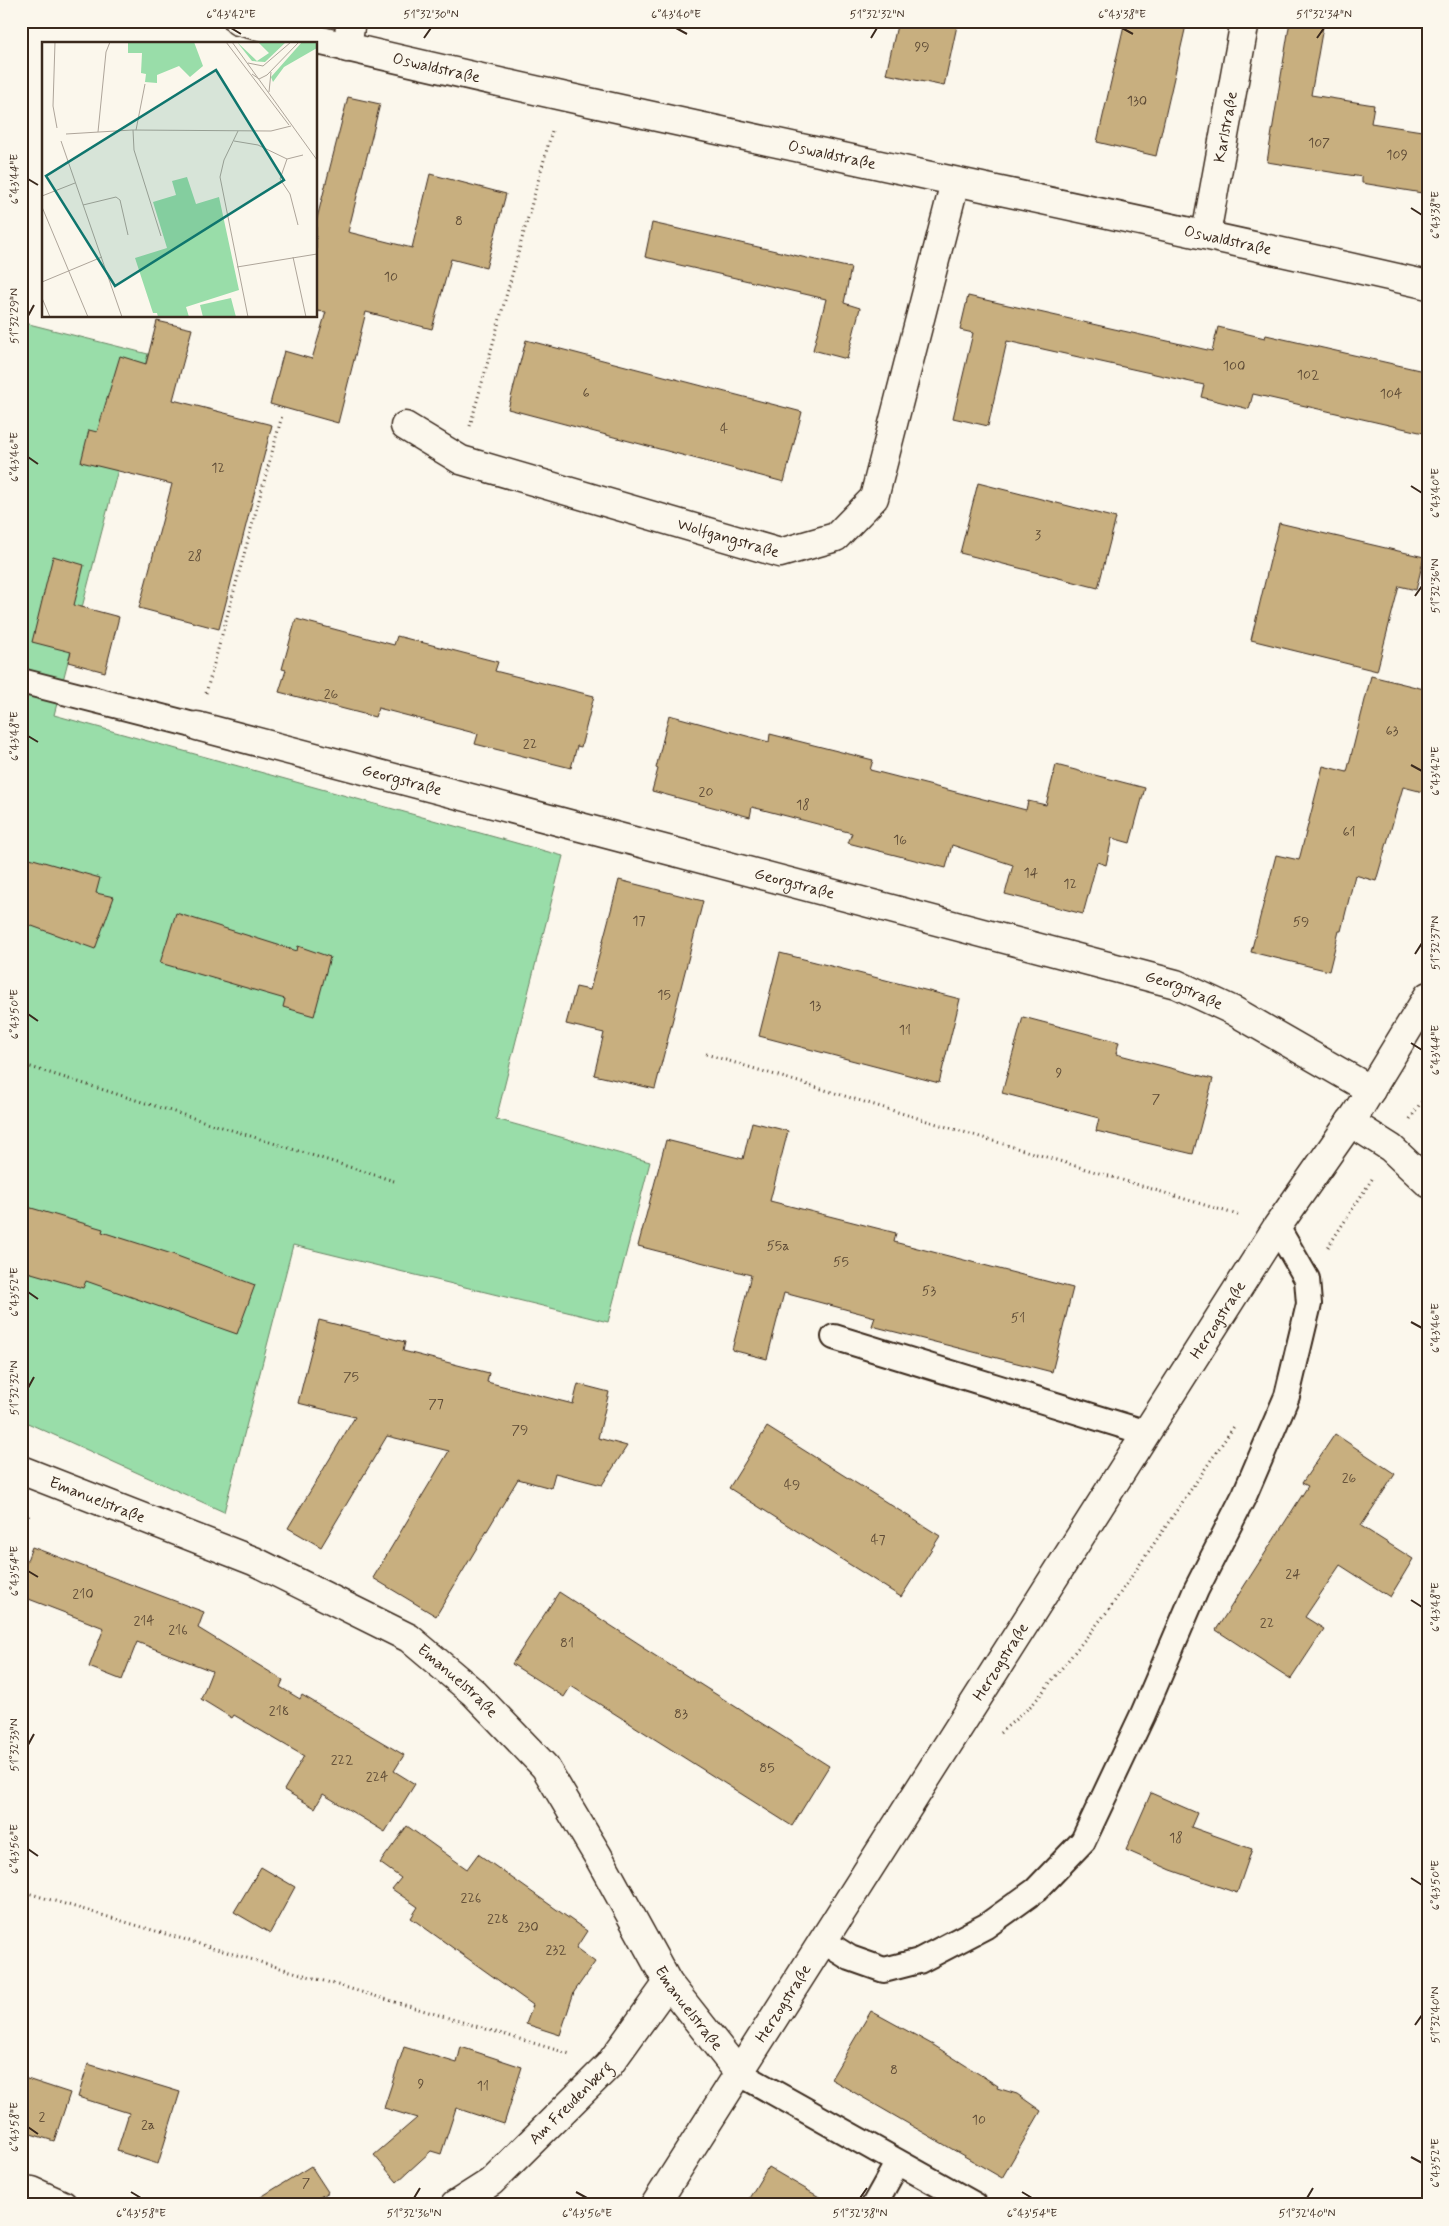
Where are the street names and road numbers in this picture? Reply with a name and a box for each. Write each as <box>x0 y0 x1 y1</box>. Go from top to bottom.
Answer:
street label: Oswaldstraße <box>391 48 483 88</box>
street label: Karlstraße <box>1209 89 1242 164</box>
street label: Oswaldstraße <box>786 135 878 174</box>
street label: Oswaldstraße <box>1182 220 1274 260</box>
street label: Wolfgangstraße <box>675 513 782 563</box>
street label: Georgstraße <box>360 759 445 801</box>
street label: Georgstraße <box>752 863 837 904</box>
street label: Georgstraße <box>1143 966 1227 1015</box>
street label: Herzogstraße <box>1185 1277 1251 1363</box>
street label: Emanuelstraße <box>46 1472 149 1528</box>
street label: Herzogstraße <box>968 1618 1033 1705</box>
street label: Emanuelstraße <box>413 1639 503 1722</box>
street label: Herzogstraße <box>751 1960 816 2047</box>
street label: Emanuelstraße <box>650 1962 728 2055</box>
street label: Am Freudenberg <box>524 2057 618 2149</box>

